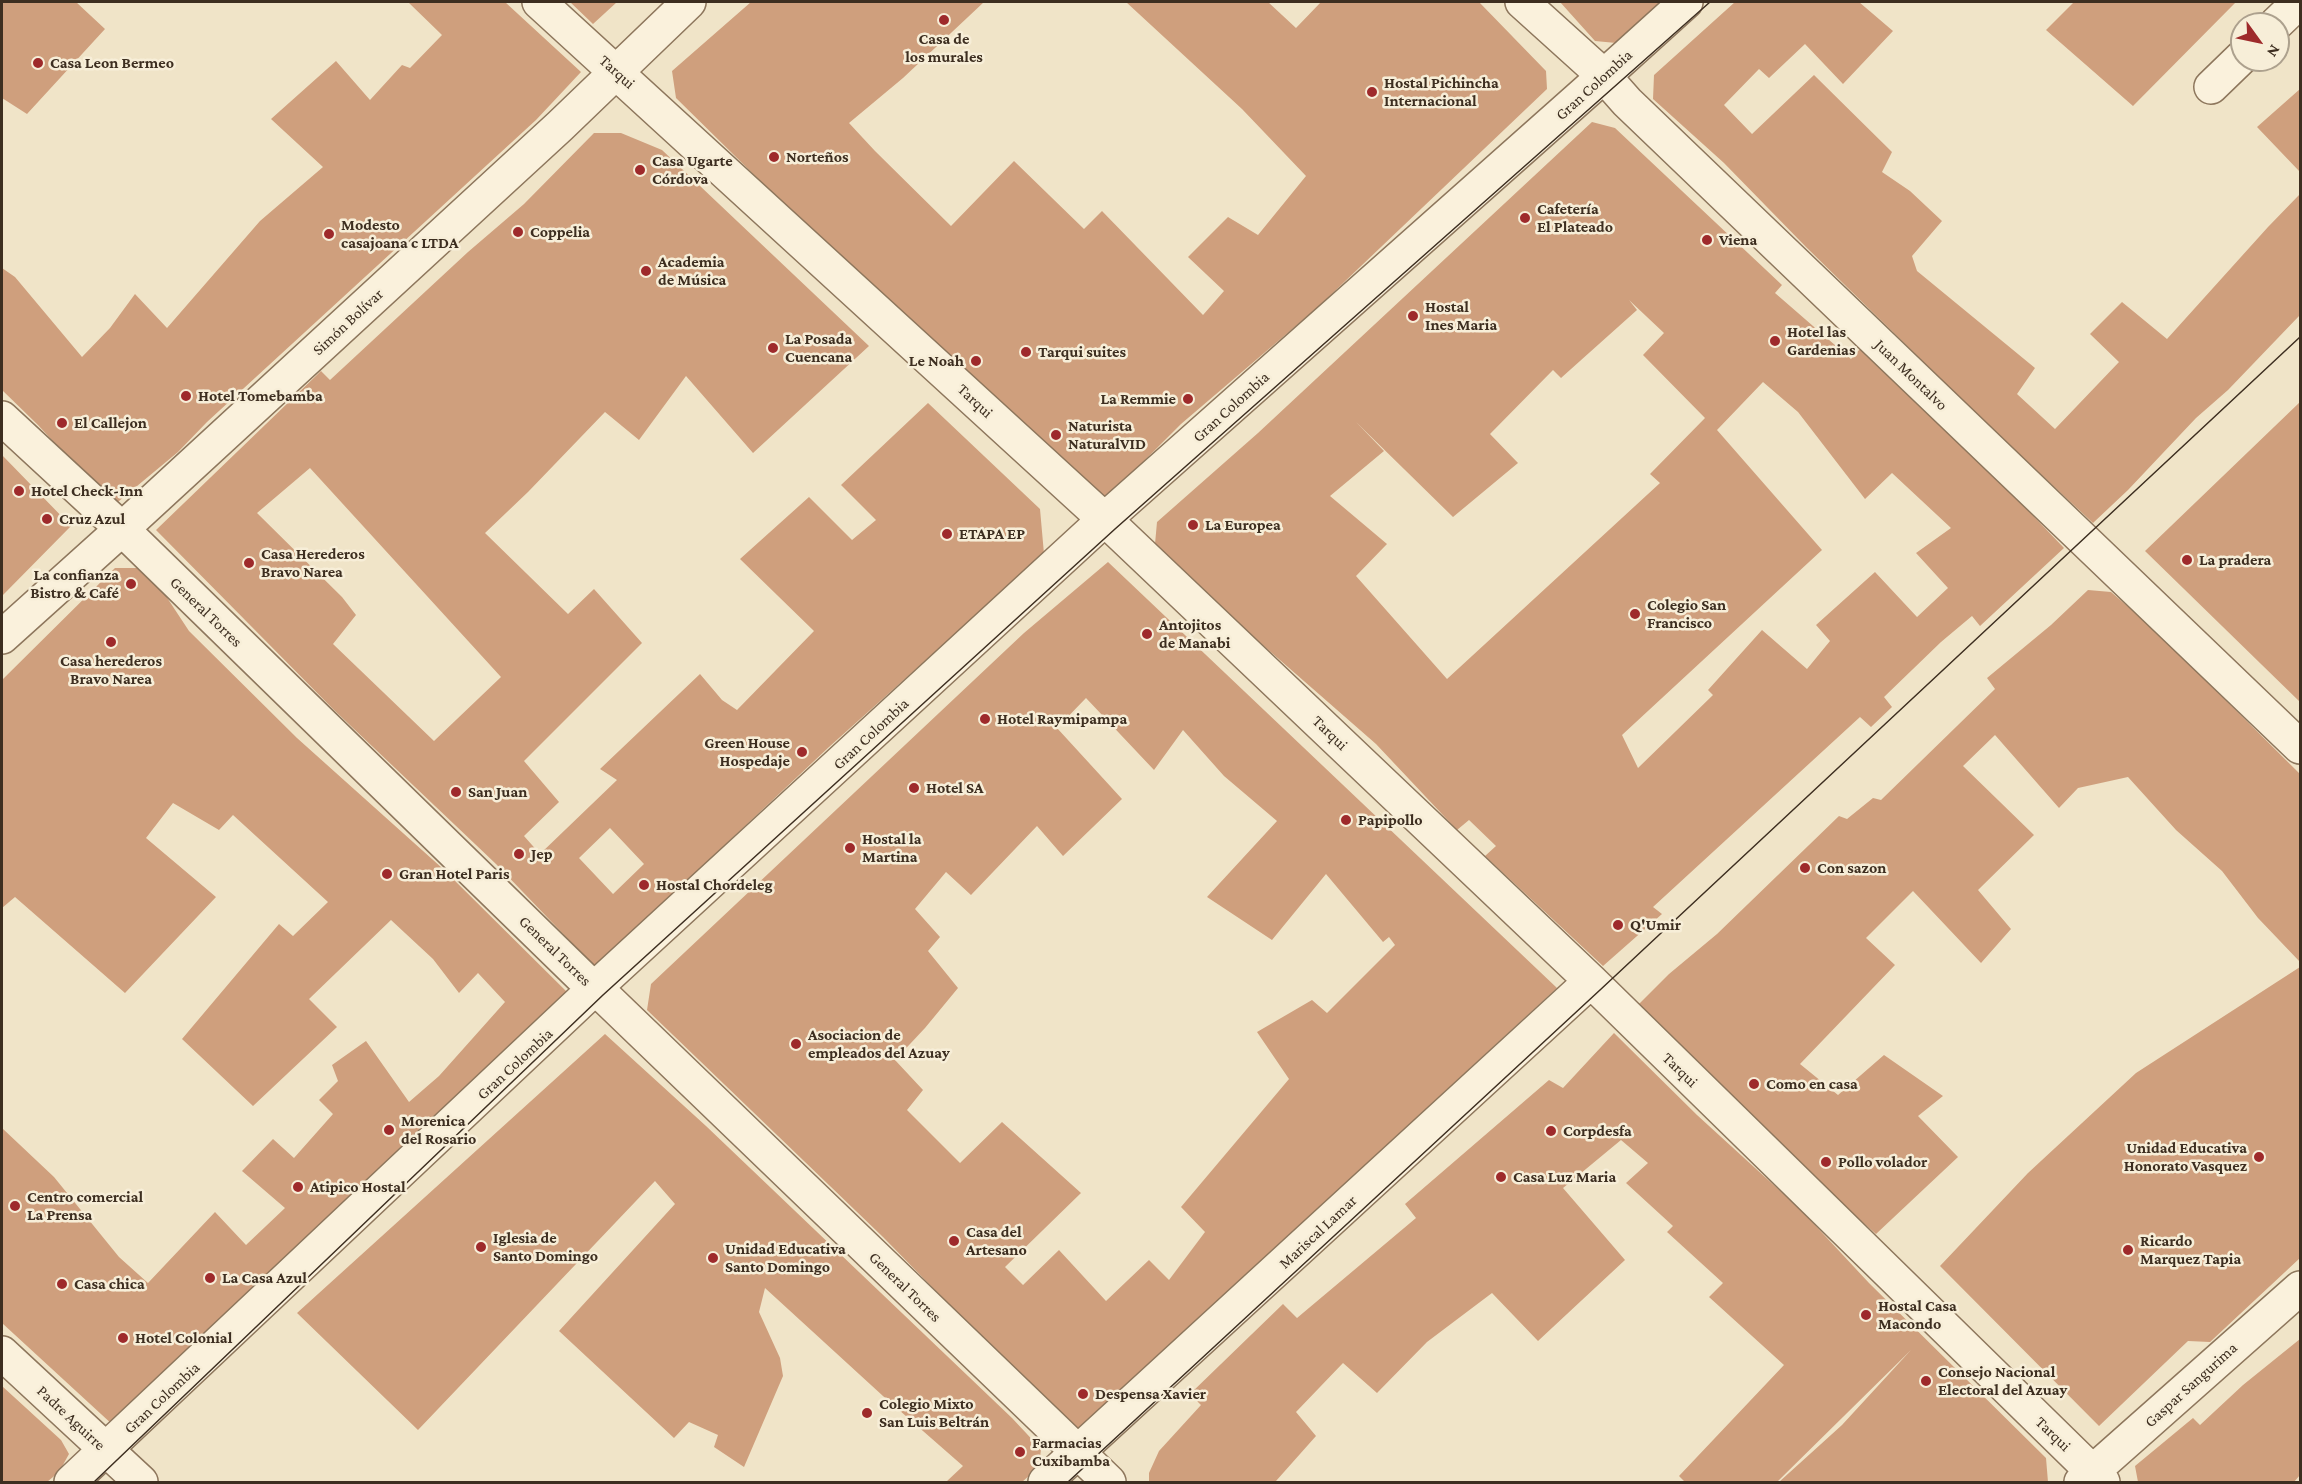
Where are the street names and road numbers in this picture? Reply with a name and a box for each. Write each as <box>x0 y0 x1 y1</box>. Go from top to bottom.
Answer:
street label: Gran Colombia <box>1552 46 1636 124</box>
street label: Tarqui <box>595 51 639 93</box>
street label: Simón Bolívar <box>309 284 387 360</box>
street label: Juan Montalvo <box>1870 335 1952 415</box>
street label: Gran Colombia <box>1189 368 1273 446</box>
street label: Tarqui <box>953 380 997 422</box>
street label: General Torres <box>166 573 246 651</box>
street label: Gran Colombia <box>829 694 913 774</box>
street label: Tarqui <box>1308 712 1352 754</box>
street label: General Torres <box>515 912 595 990</box>
street label: Gran Colombia <box>473 1024 557 1104</box>
street label: Tarqui <box>1658 1049 1702 1091</box>
street label: Mariscal Lamar <box>1275 1191 1361 1273</box>
street label: General Torres <box>865 1248 945 1326</box>
street label: Gaspar Sangurima <box>2141 1338 2241 1432</box>
street label: Gran Colombia <box>120 1358 204 1438</box>
street label: Padre Aguirre <box>33 1381 109 1455</box>
street label: Tarqui <box>2031 1413 2075 1455</box>

